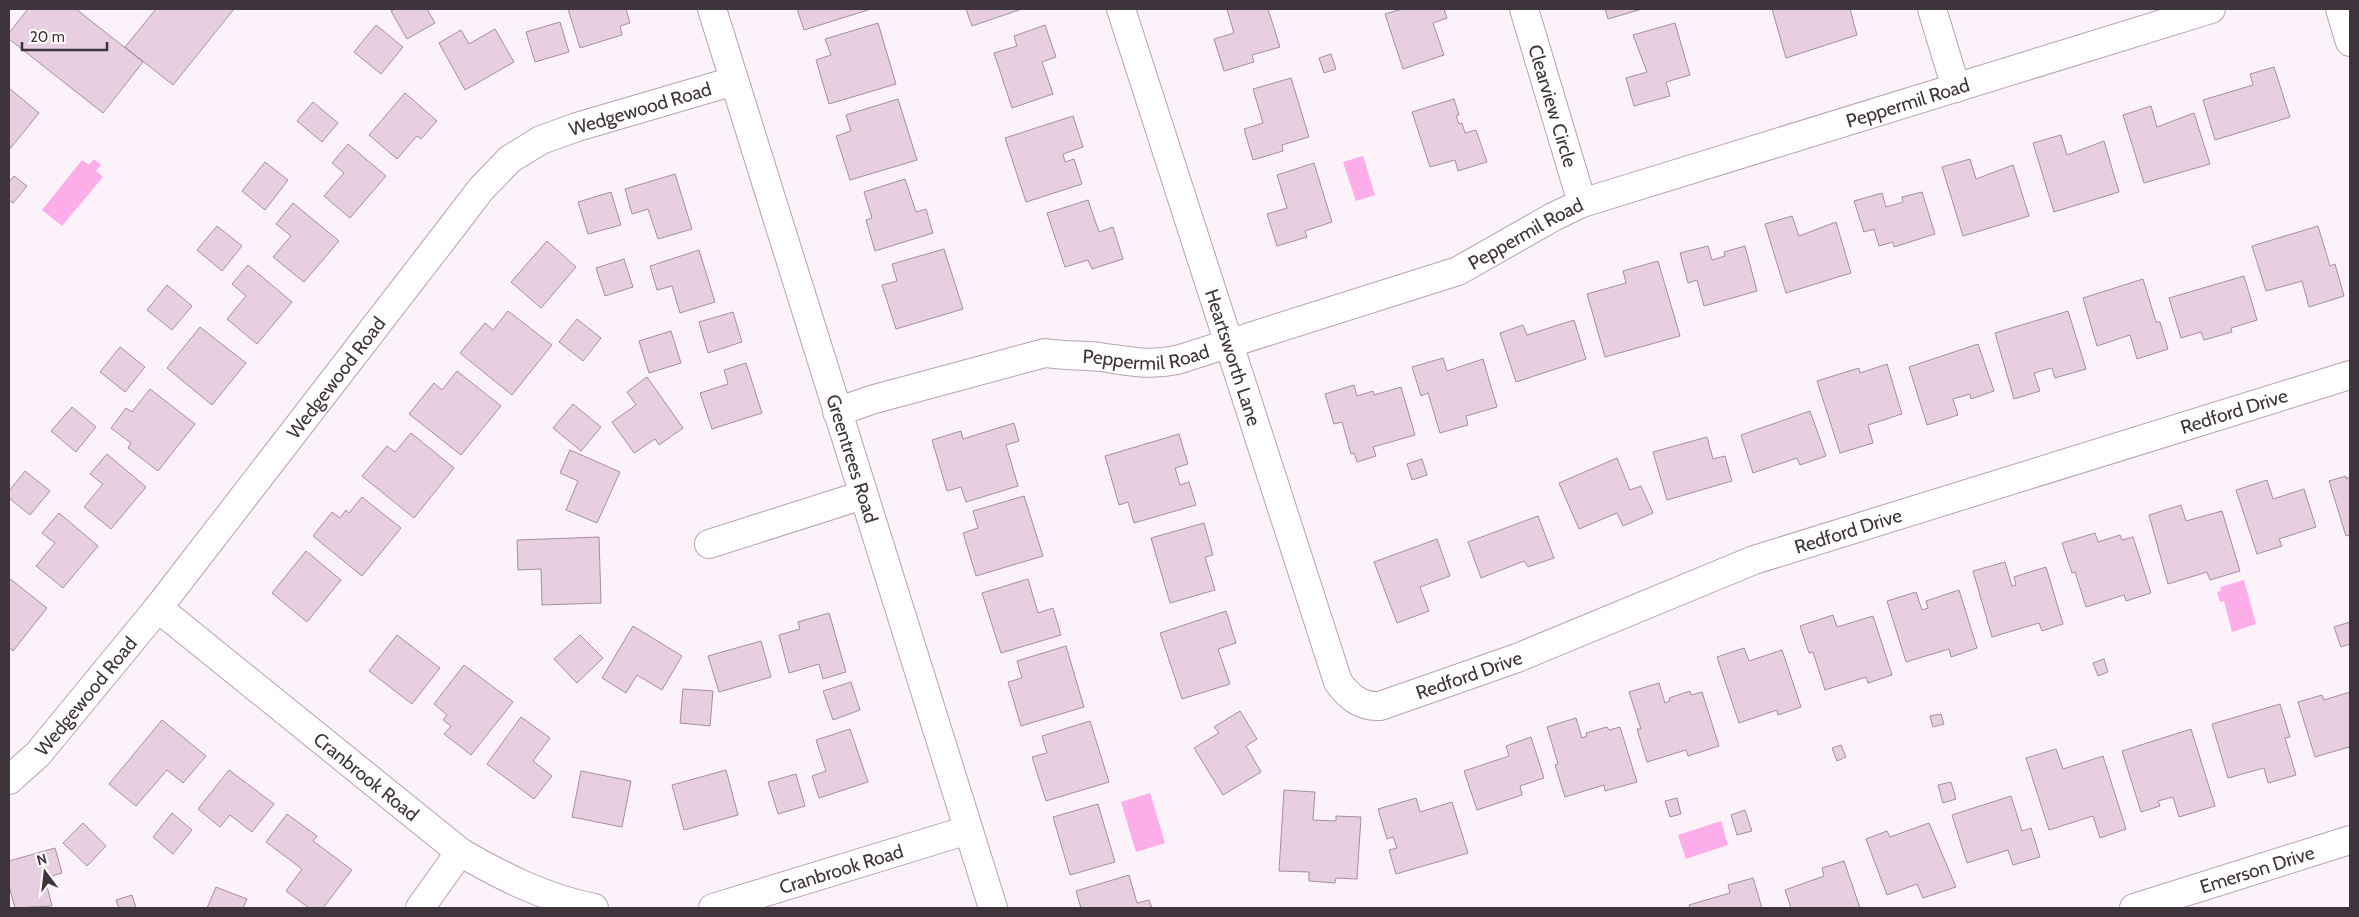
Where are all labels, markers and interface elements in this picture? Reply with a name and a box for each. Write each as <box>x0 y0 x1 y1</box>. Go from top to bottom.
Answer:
scale bar <box>22 20 108 52</box>
text: 20 m <box>30 28 65 46</box>
street label: Clearview Circle <box>1523 42 1582 170</box>
street label: Peppermil Road <box>1843 73 1972 133</box>
street label: Wedgewood Road <box>566 77 714 141</box>
street label: Peppermil Road <box>1464 193 1587 275</box>
street label: Heartsworth Lane <box>1200 286 1266 429</box>
street label: Wedgewood Road <box>282 313 390 443</box>
street label: Peppermil Road <box>1082 340 1212 375</box>
street label: Redford Drive <box>2178 384 2291 439</box>
street label: Greentrees Road <box>821 392 883 526</box>
street label: Redford Drive <box>1792 504 1905 559</box>
street label: Wedgewood Road <box>30 632 142 761</box>
street label: Redford Drive <box>1413 646 1526 705</box>
street label: Cranbrook Road <box>309 728 423 826</box>
street label: Cranbrook Road <box>777 839 906 899</box>
street label: Emerson Drive <box>2197 841 2318 899</box>
north arrow <box>20 847 70 897</box>
text: N <box>35 849 49 869</box>

